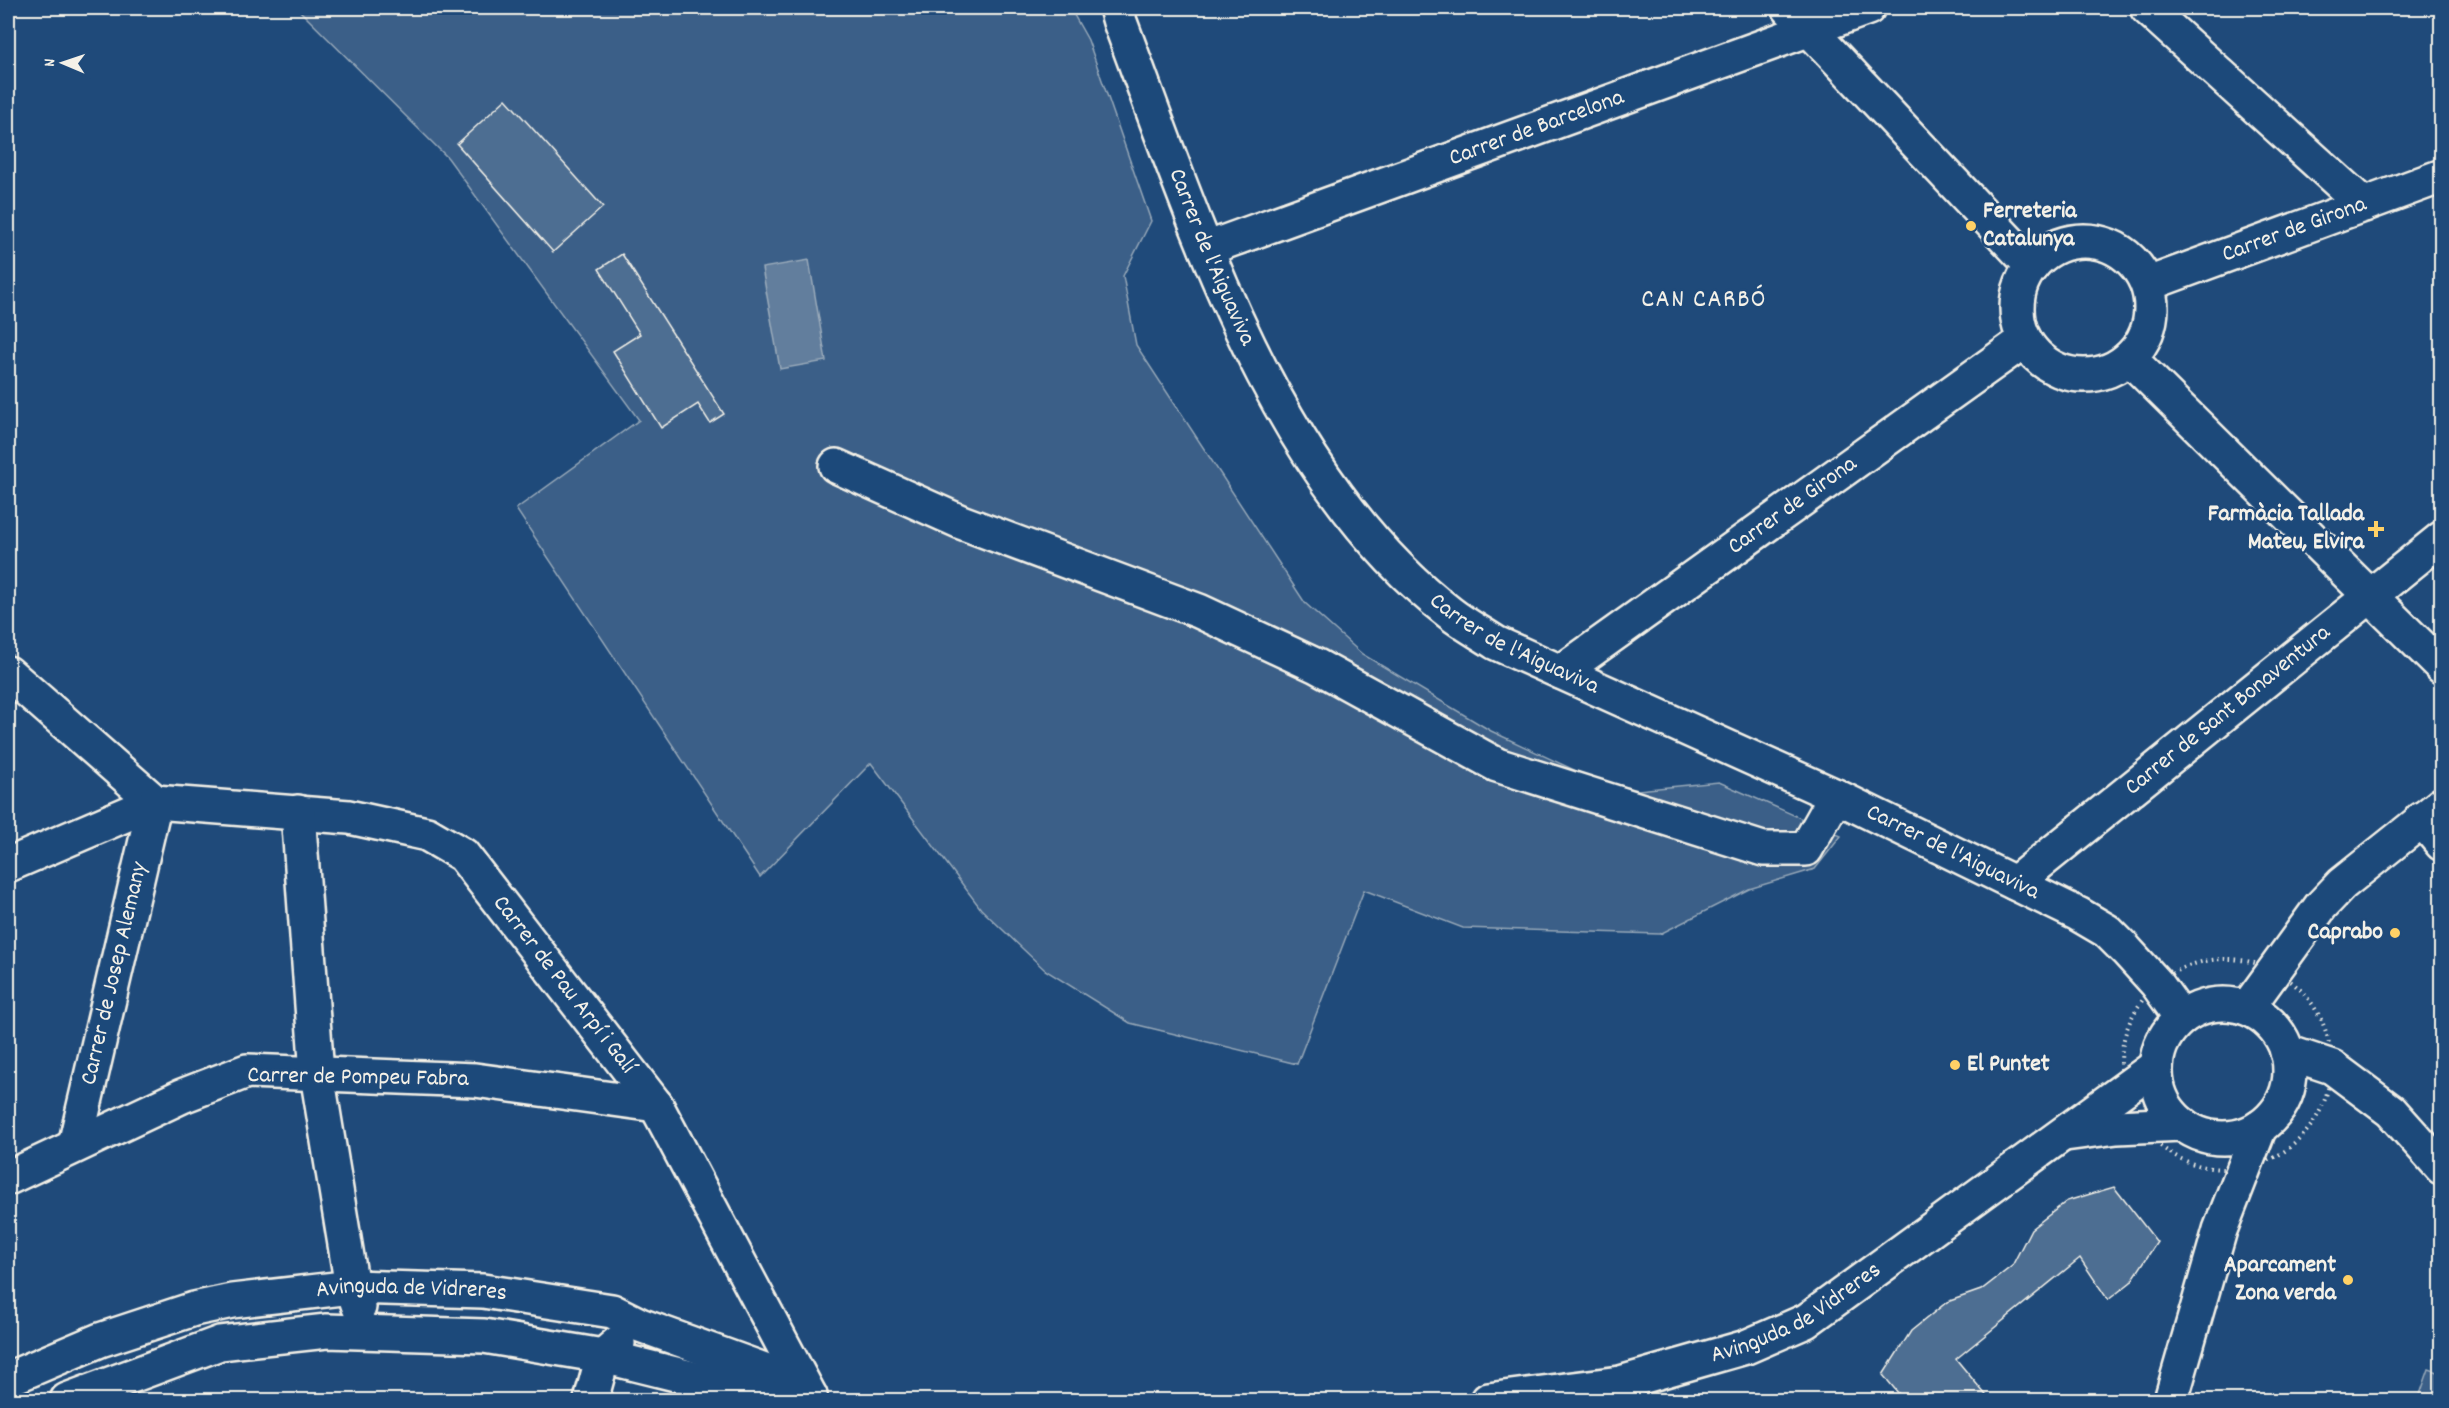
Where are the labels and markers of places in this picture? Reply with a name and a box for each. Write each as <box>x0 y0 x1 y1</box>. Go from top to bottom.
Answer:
place label: Ferreteria Catalunya <box>1983 195 2077 257</box>
marker: Ferreteria Catalunya <box>1964 219 1978 233</box>
place label: Farmàcia Tallada Mateu, Elvira <box>2208 498 2365 560</box>
marker: Farmàcia Tallada Mateu, Elvira <box>2369 522 2383 536</box>
place label: Caprabo <box>2308 916 2383 950</box>
marker: Caprabo <box>2388 926 2402 940</box>
place label: El Puntet <box>1967 1048 2050 1082</box>
marker: El Puntet <box>1948 1058 1962 1072</box>
place label: Aparcament Zona verda <box>2224 1249 2337 1311</box>
marker: Aparcament Zona verda <box>2341 1273 2355 1287</box>

